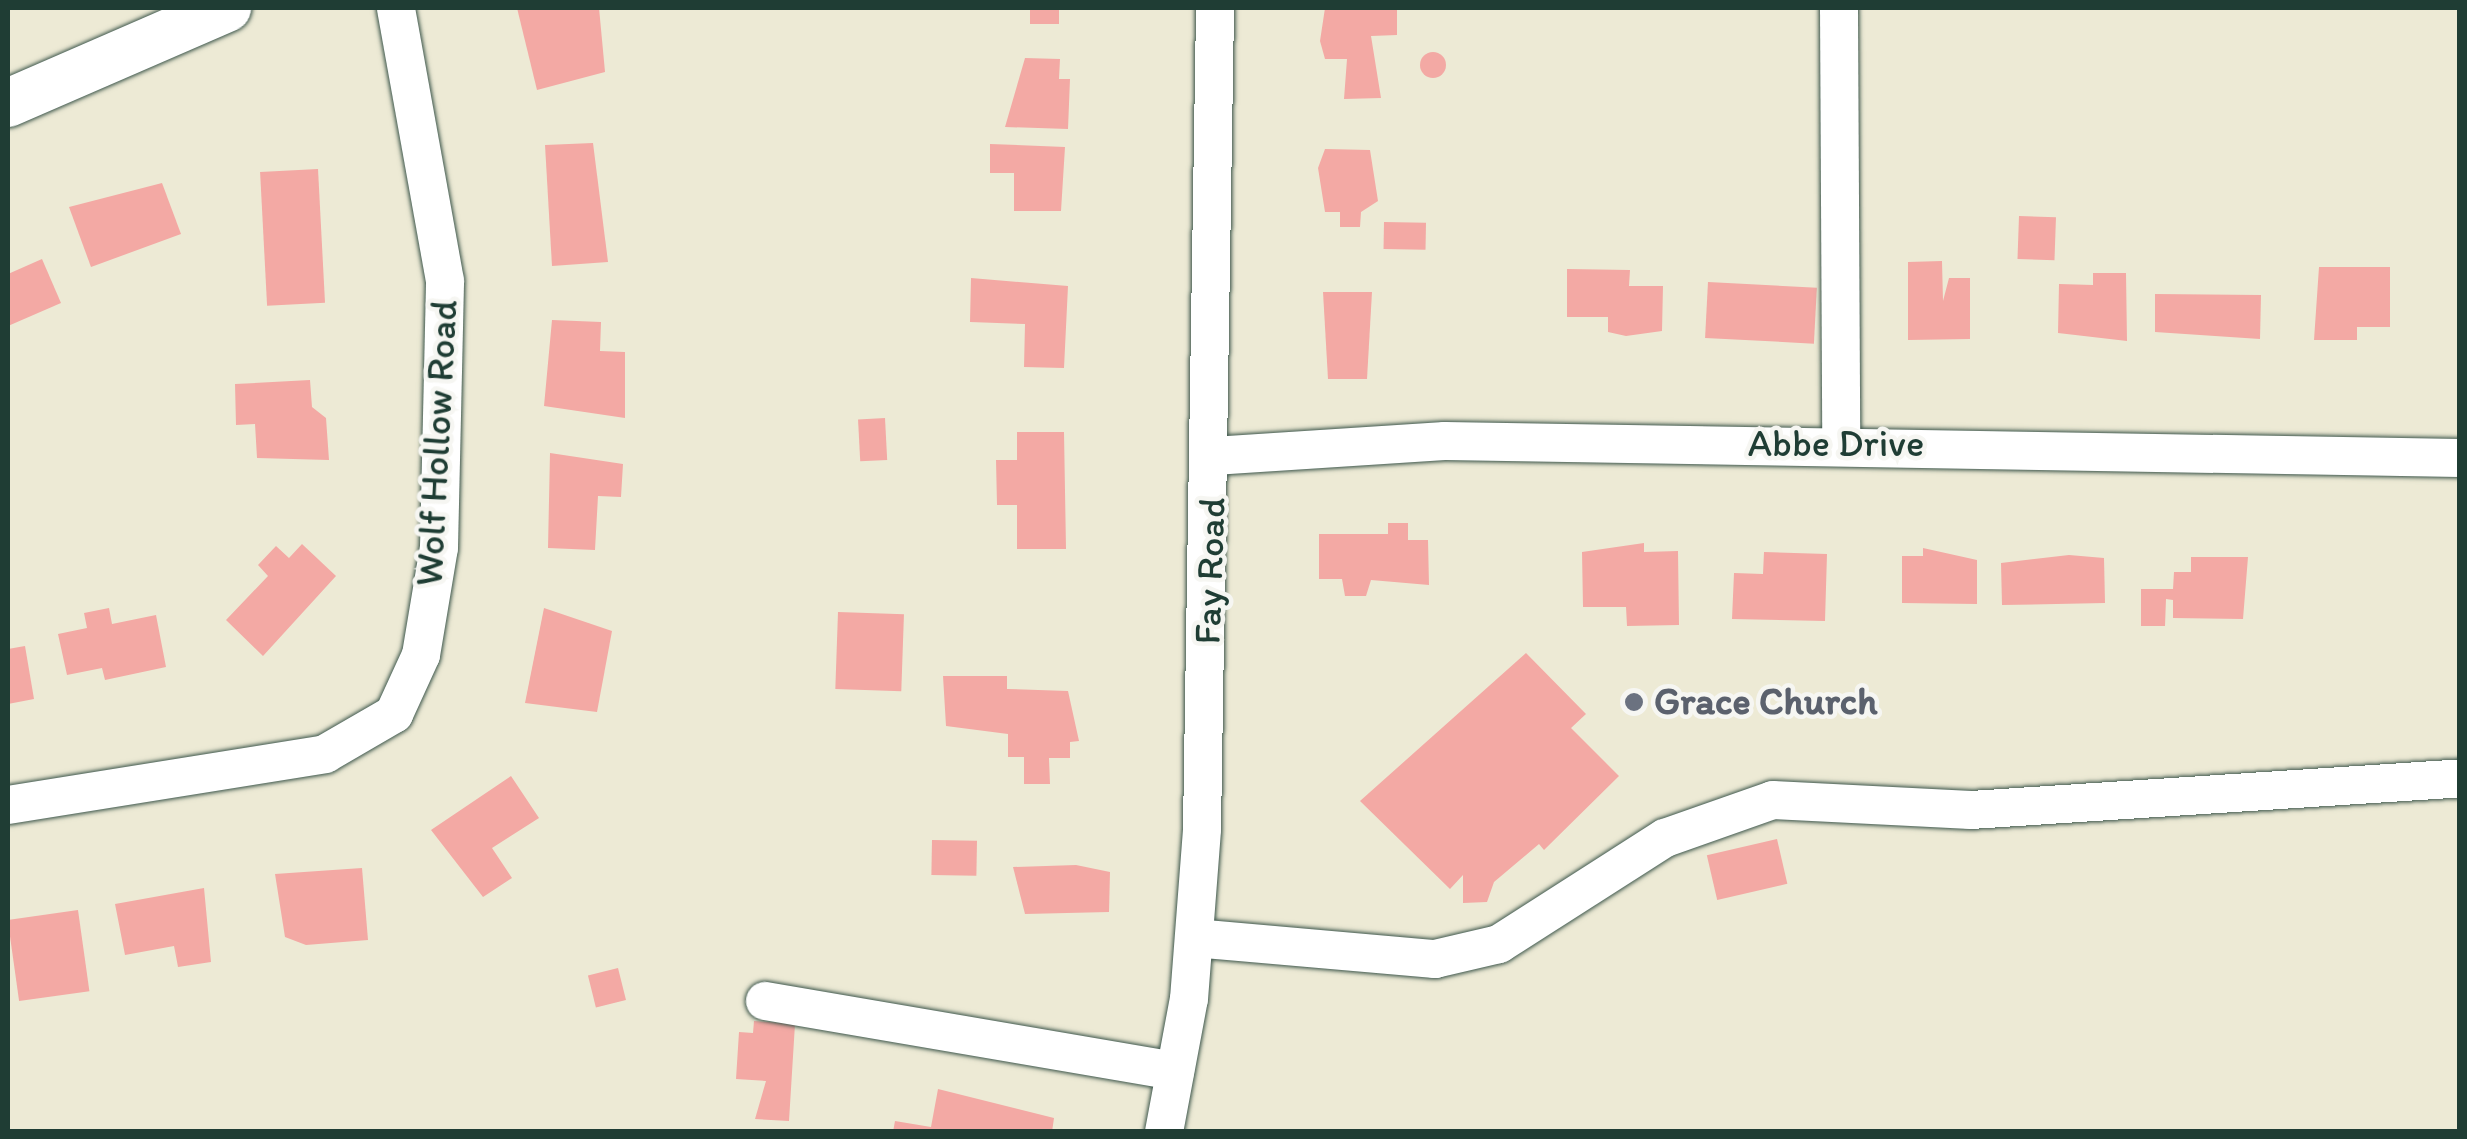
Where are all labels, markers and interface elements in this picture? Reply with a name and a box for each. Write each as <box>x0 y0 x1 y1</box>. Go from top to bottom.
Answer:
street label: Wolf Hollow Road <box>407 298 467 588</box>
street label: Abbe Drive <box>1748 421 1924 467</box>
street label: Fay Road <box>1185 497 1235 645</box>
place label: Grace Church <box>1654 679 1877 725</box>
marker: Grace Church <box>1623 691 1645 713</box>

